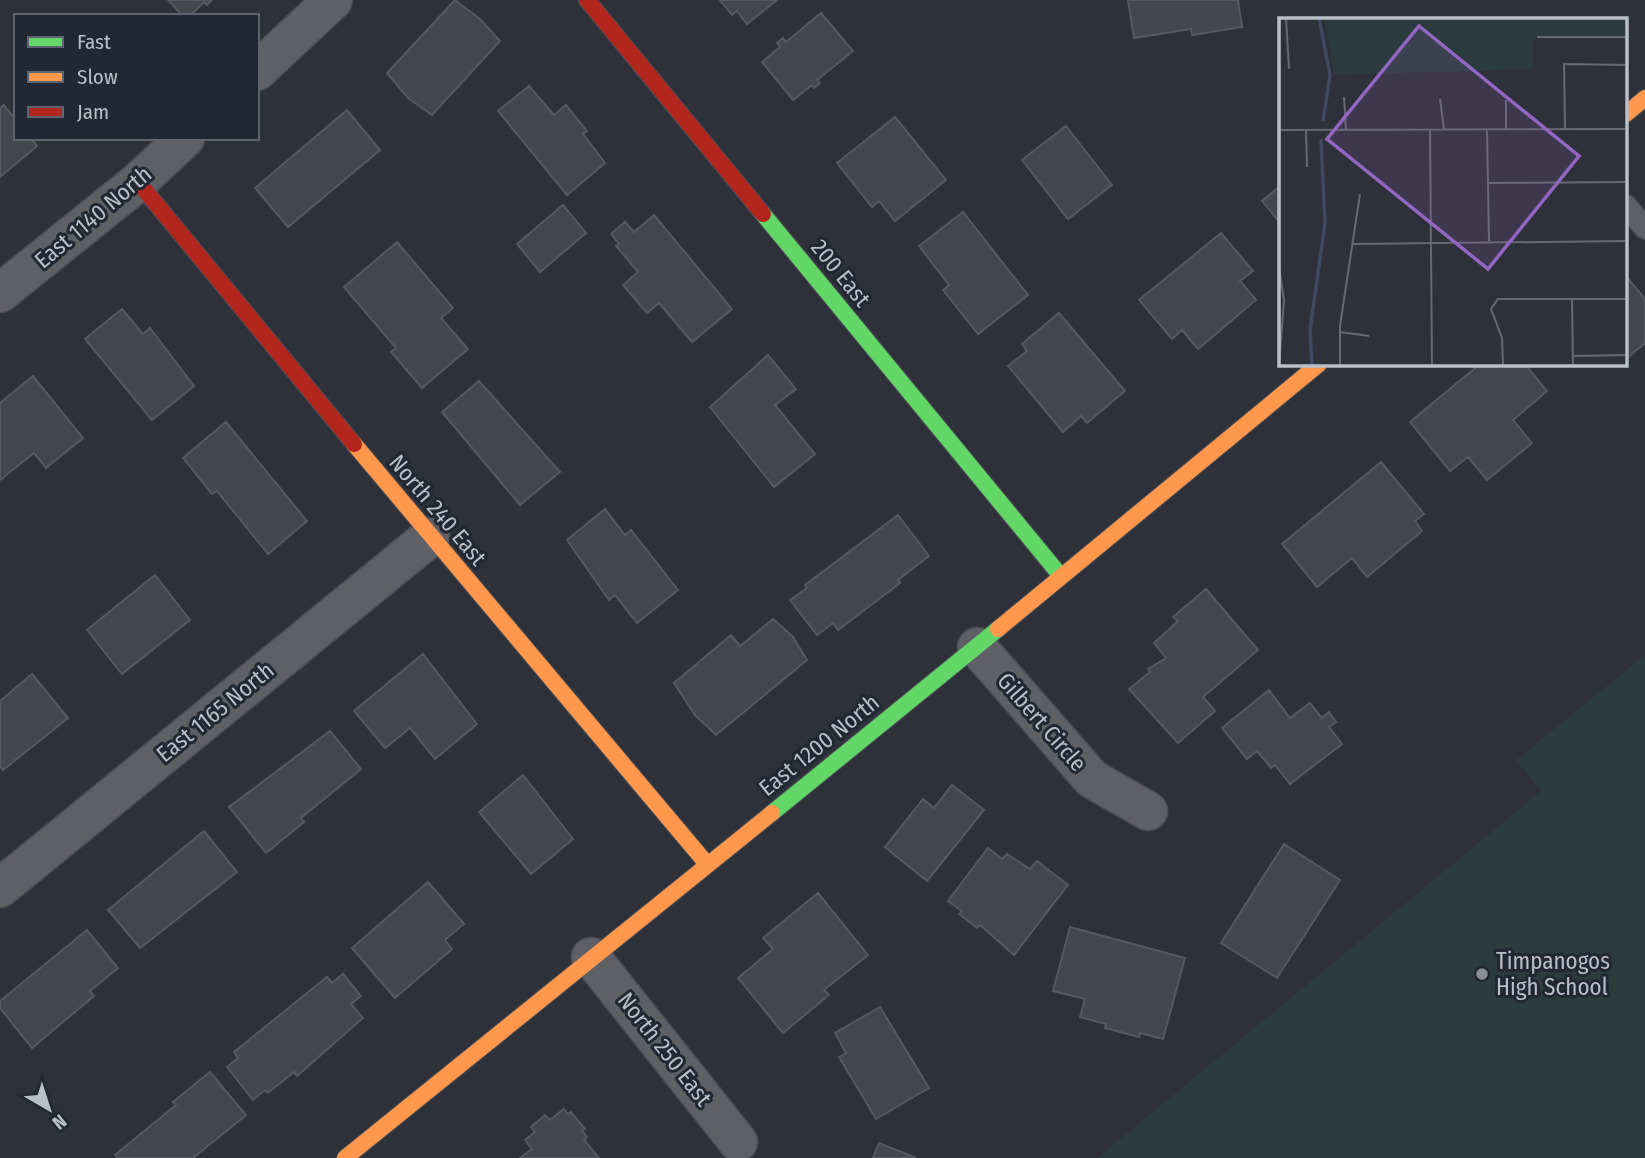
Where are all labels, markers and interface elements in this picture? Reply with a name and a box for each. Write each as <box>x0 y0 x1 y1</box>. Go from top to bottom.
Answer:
legend <box>14 14 259 140</box>
inset map <box>1279 18 1628 366</box>
text: Fast <box>77 29 111 55</box>
text: Slow <box>77 64 118 90</box>
text: Jam <box>77 99 109 125</box>
street label: East 1140 North <box>29 160 157 274</box>
street label: 200 East <box>805 234 877 313</box>
street label: North 240 East <box>383 449 493 572</box>
street label: East 1165 North <box>151 656 279 768</box>
street label: Gilbert Circle <box>992 667 1092 777</box>
street label: East 1200 North <box>753 688 885 802</box>
place label: Timpanogos High School <box>1496 947 1610 1001</box>
marker: Timpanogos High School <box>1474 966 1490 982</box>
street label: North 250 East <box>612 987 718 1112</box>
north arrow <box>14 1074 84 1144</box>
text: N <box>48 1109 71 1134</box>

